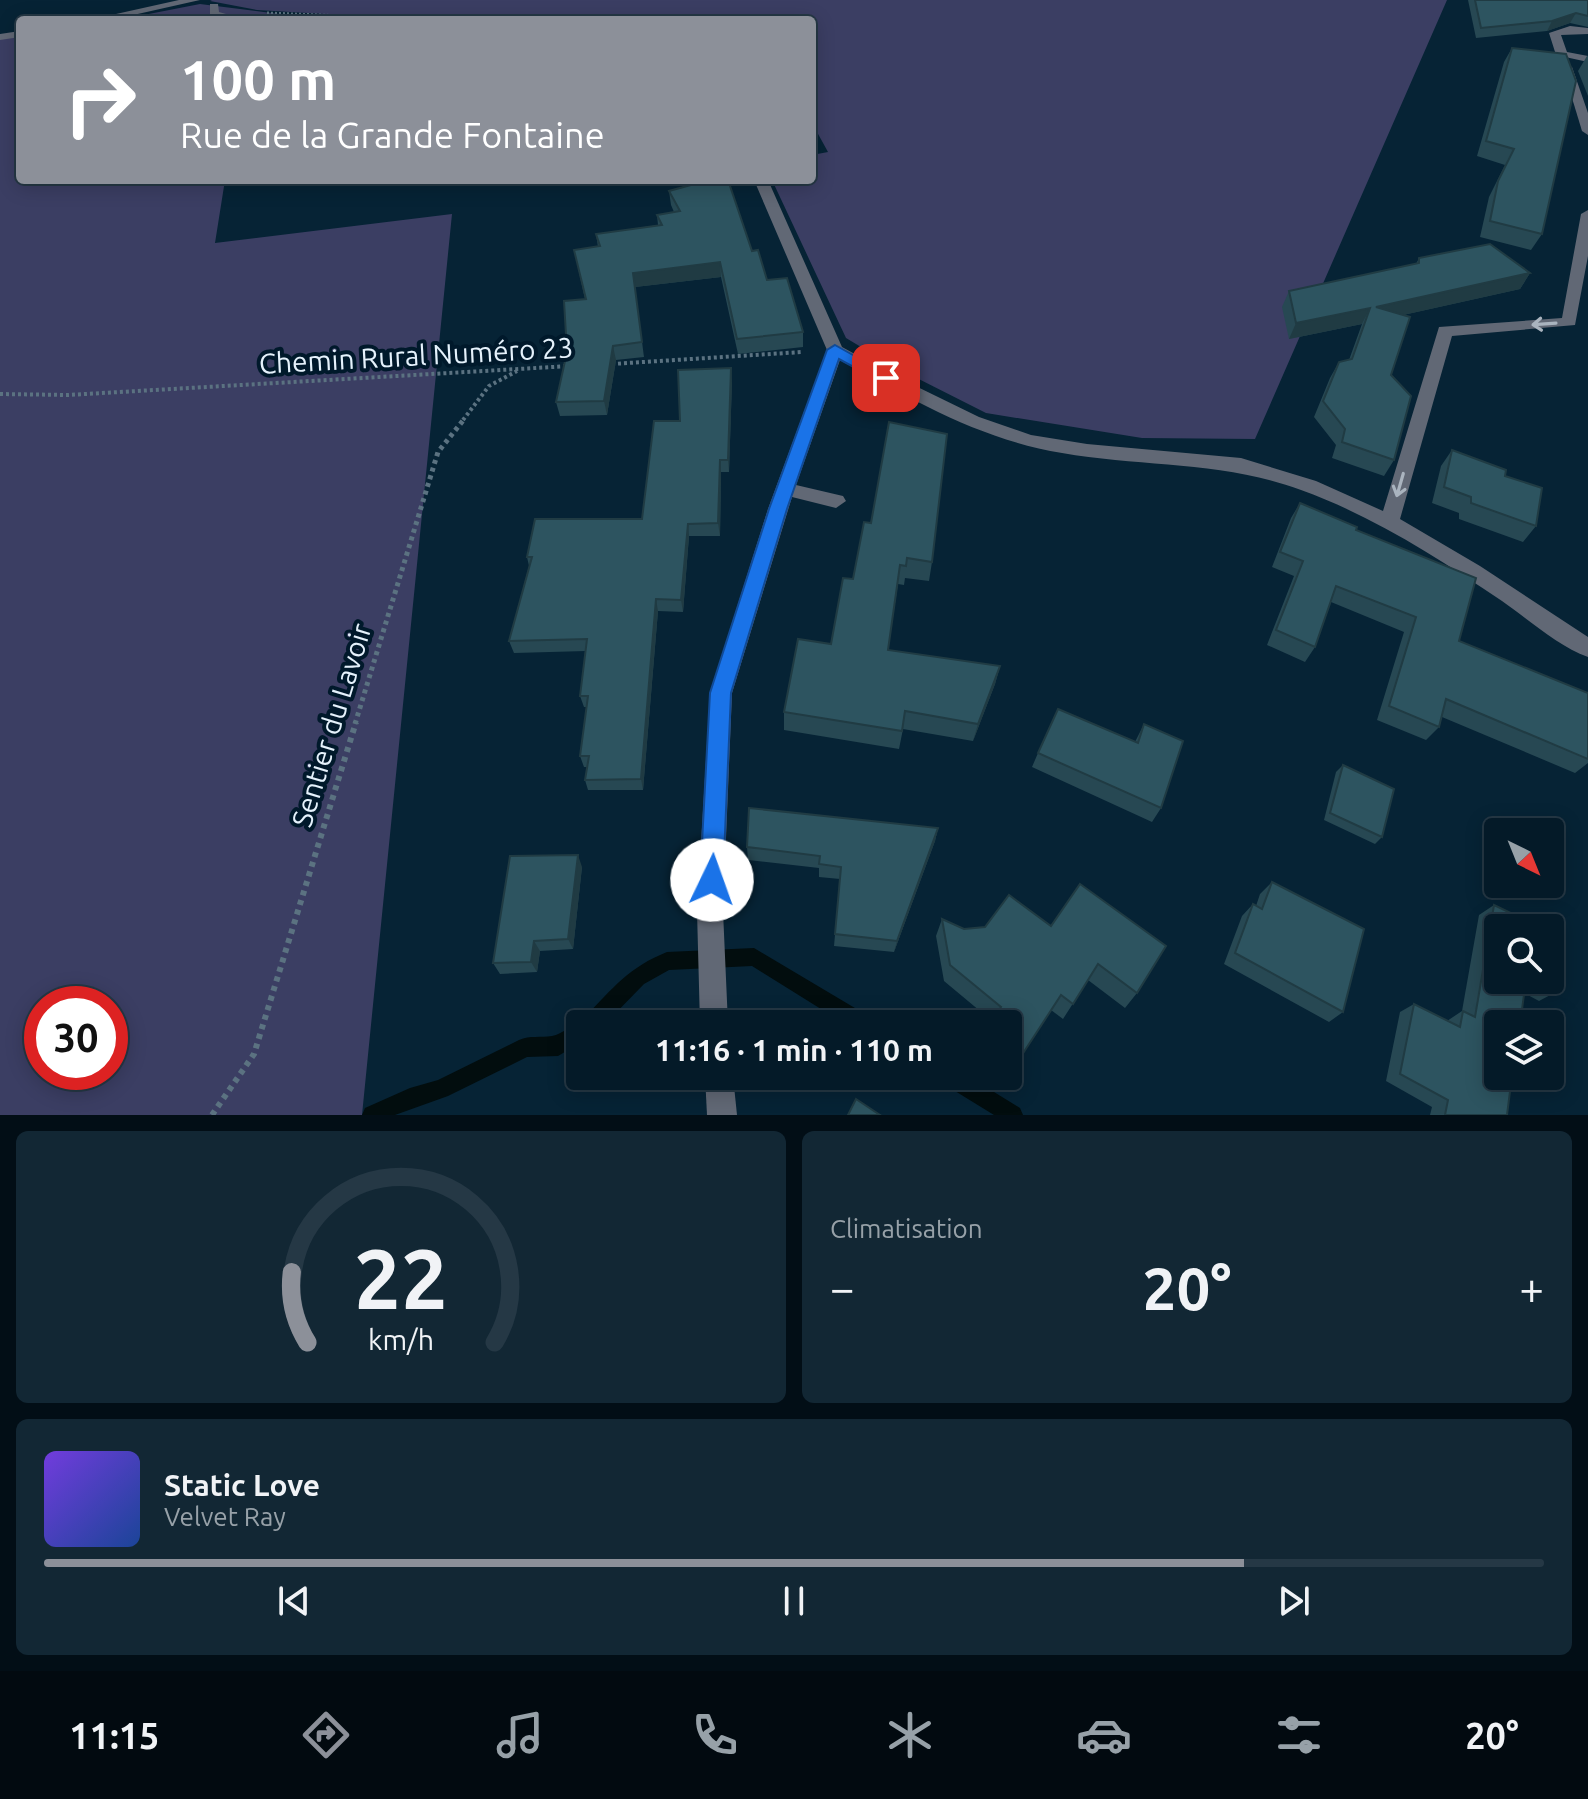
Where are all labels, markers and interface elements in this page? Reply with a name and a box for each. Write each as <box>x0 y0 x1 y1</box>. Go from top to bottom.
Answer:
icon: right <box>48 48 152 152</box>
text: 100 m <box>180 48 336 111</box>
text: Rue de la Grande Fontaine <box>180 114 605 155</box>
one-way arrow <box>1531 317 1558 332</box>
street label: Chemin Rural Numéro 23 <box>258 331 574 379</box>
pin <box>852 344 920 412</box>
icon: arrive <box>864 356 908 400</box>
one-way arrow <box>1392 472 1407 498</box>
street label: Sentier du Lavoir <box>285 619 377 831</box>
north arrow <box>1484 818 1564 898</box>
map controls <box>1484 818 1564 1090</box>
position arrow <box>670 838 754 922</box>
button: search <box>1484 914 1564 994</box>
speed limit sign: 30 <box>24 986 128 1090</box>
button: layers <box>1484 1010 1564 1090</box>
text: 11:16 · 1 min · 110 m <box>655 1033 933 1067</box>
text: Climatisation <box>830 1214 983 1243</box>
text: 22 <box>354 1231 448 1325</box>
text: 20° <box>1143 1254 1231 1321</box>
text: − <box>830 1263 855 1312</box>
text: + <box>1519 1263 1544 1312</box>
text: km/h <box>368 1323 434 1355</box>
text: Static Love <box>164 1468 320 1502</box>
text: Velvet Ray <box>164 1502 286 1531</box>
icon: previous <box>272 1579 316 1623</box>
icon: pause <box>772 1579 816 1623</box>
icon: next <box>1272 1579 1316 1623</box>
icon: directions <box>298 1707 354 1763</box>
icon: music <box>492 1707 548 1763</box>
icon: phone <box>687 1707 743 1763</box>
icon: climate <box>882 1707 938 1763</box>
icon: car <box>1076 1707 1132 1763</box>
icon: filters <box>1271 1707 1327 1763</box>
text: 11:15 <box>69 1715 159 1756</box>
text: 20° <box>1465 1715 1519 1756</box>

